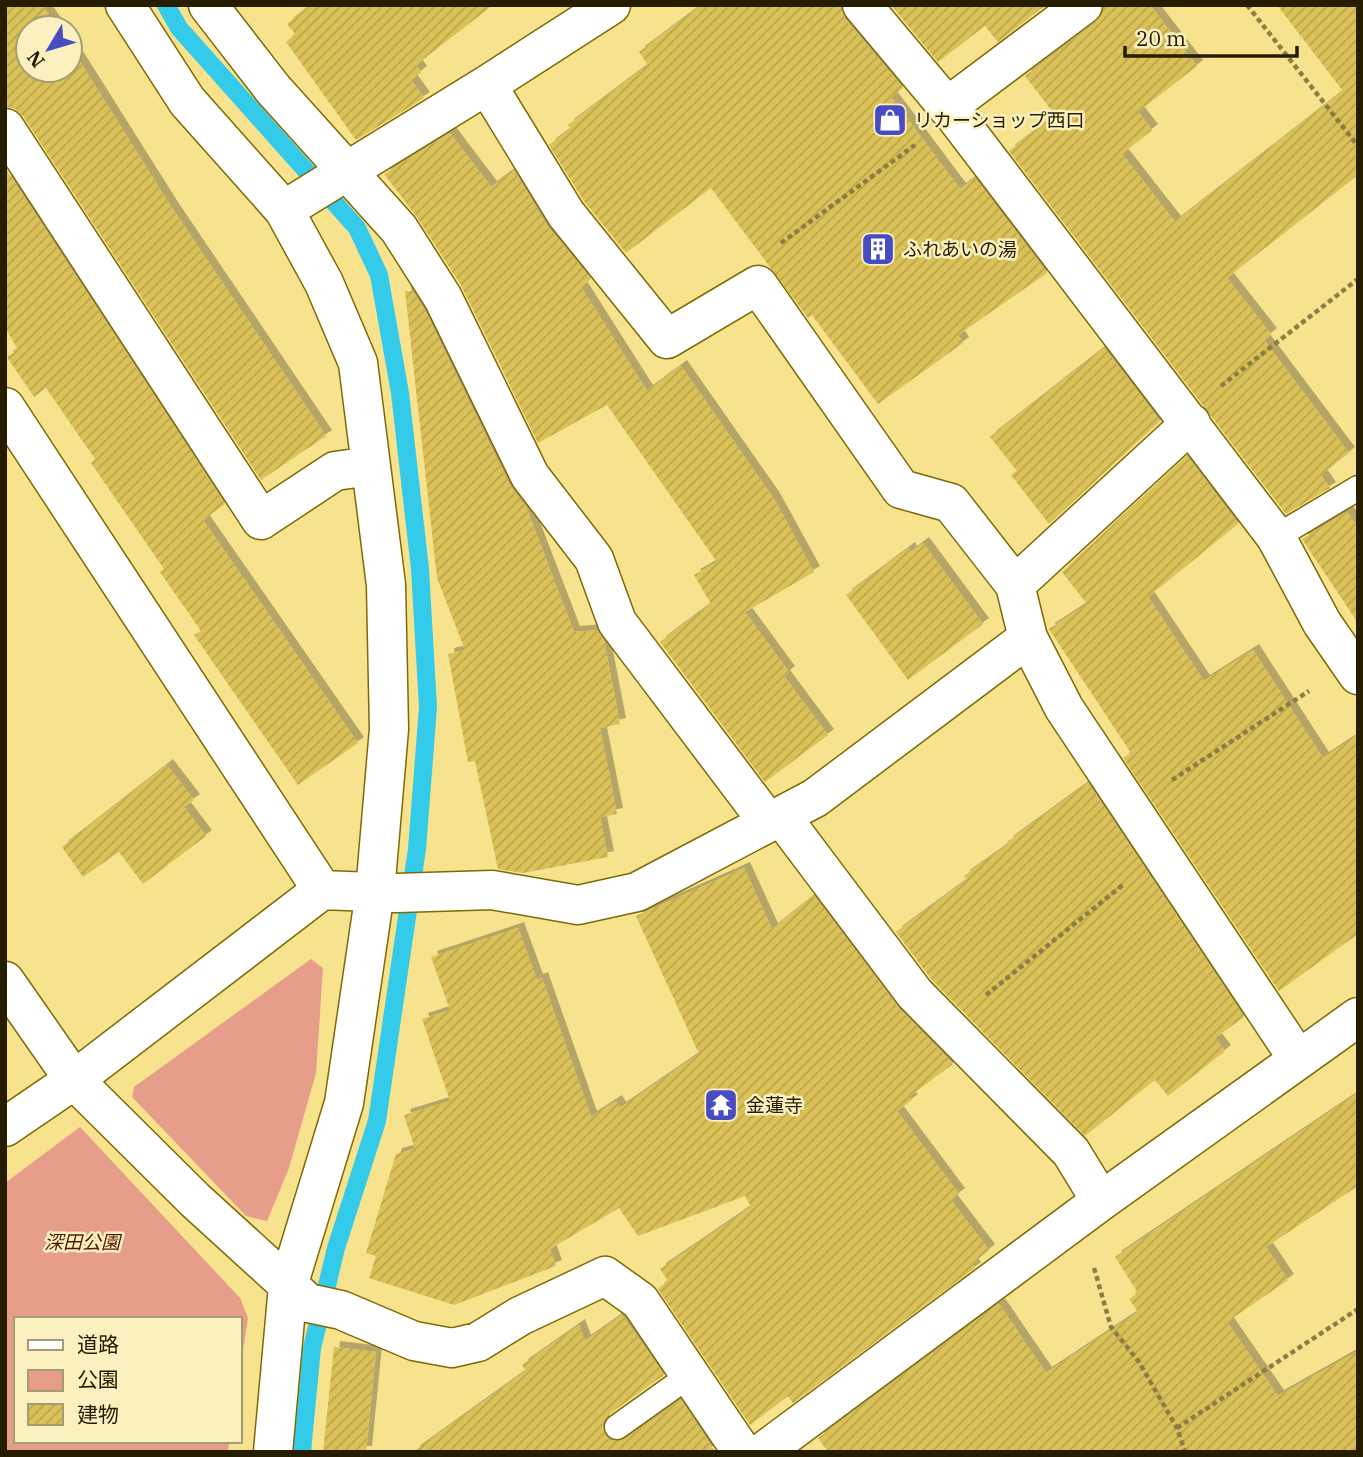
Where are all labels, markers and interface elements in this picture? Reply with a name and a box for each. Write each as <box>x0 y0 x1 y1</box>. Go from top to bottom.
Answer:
north arrow <box>14 14 84 84</box>
scale bar <box>1125 14 1296 58</box>
text: 20 m <box>1136 24 1186 52</box>
text: N <box>22 46 50 73</box>
shop icon: リカーショップ西口 <box>871 101 909 139</box>
place label: リカーショップ西口 <box>914 108 1085 132</box>
building icon: ふれあいの湯 <box>859 230 897 268</box>
place label: ふれあいの湯 <box>903 237 1017 261</box>
temple icon: 金蓮寺 <box>702 1086 740 1124</box>
place label: 金蓮寺 <box>746 1093 803 1117</box>
park label: 深田公園 <box>44 1230 123 1254</box>
legend <box>14 1317 242 1443</box>
text: 道路 <box>77 1330 119 1358</box>
text: 公園 <box>77 1365 119 1393</box>
text: 建物 <box>77 1400 119 1428</box>

